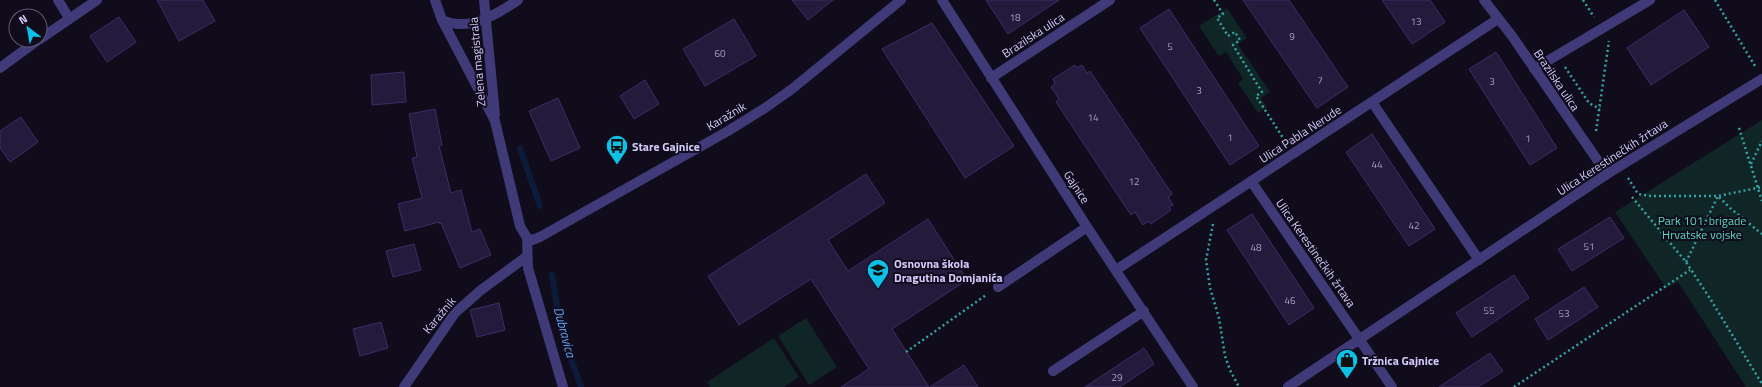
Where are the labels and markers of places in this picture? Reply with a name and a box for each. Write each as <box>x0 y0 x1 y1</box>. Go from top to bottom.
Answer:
bus stop icon: Stare Gajnice <box>604 133 630 166</box>
place label: Stare Gajnice <box>632 137 700 156</box>
place label: Osnovna škola Dragutina Domjanića <box>894 254 1003 287</box>
school or university icon: Osnovna škola Dragutina Domjanića <box>865 257 891 290</box>
shop icon: Tržnica Gajnice <box>1334 347 1360 380</box>
place label: Tržnica Gajnice <box>1362 351 1439 370</box>

